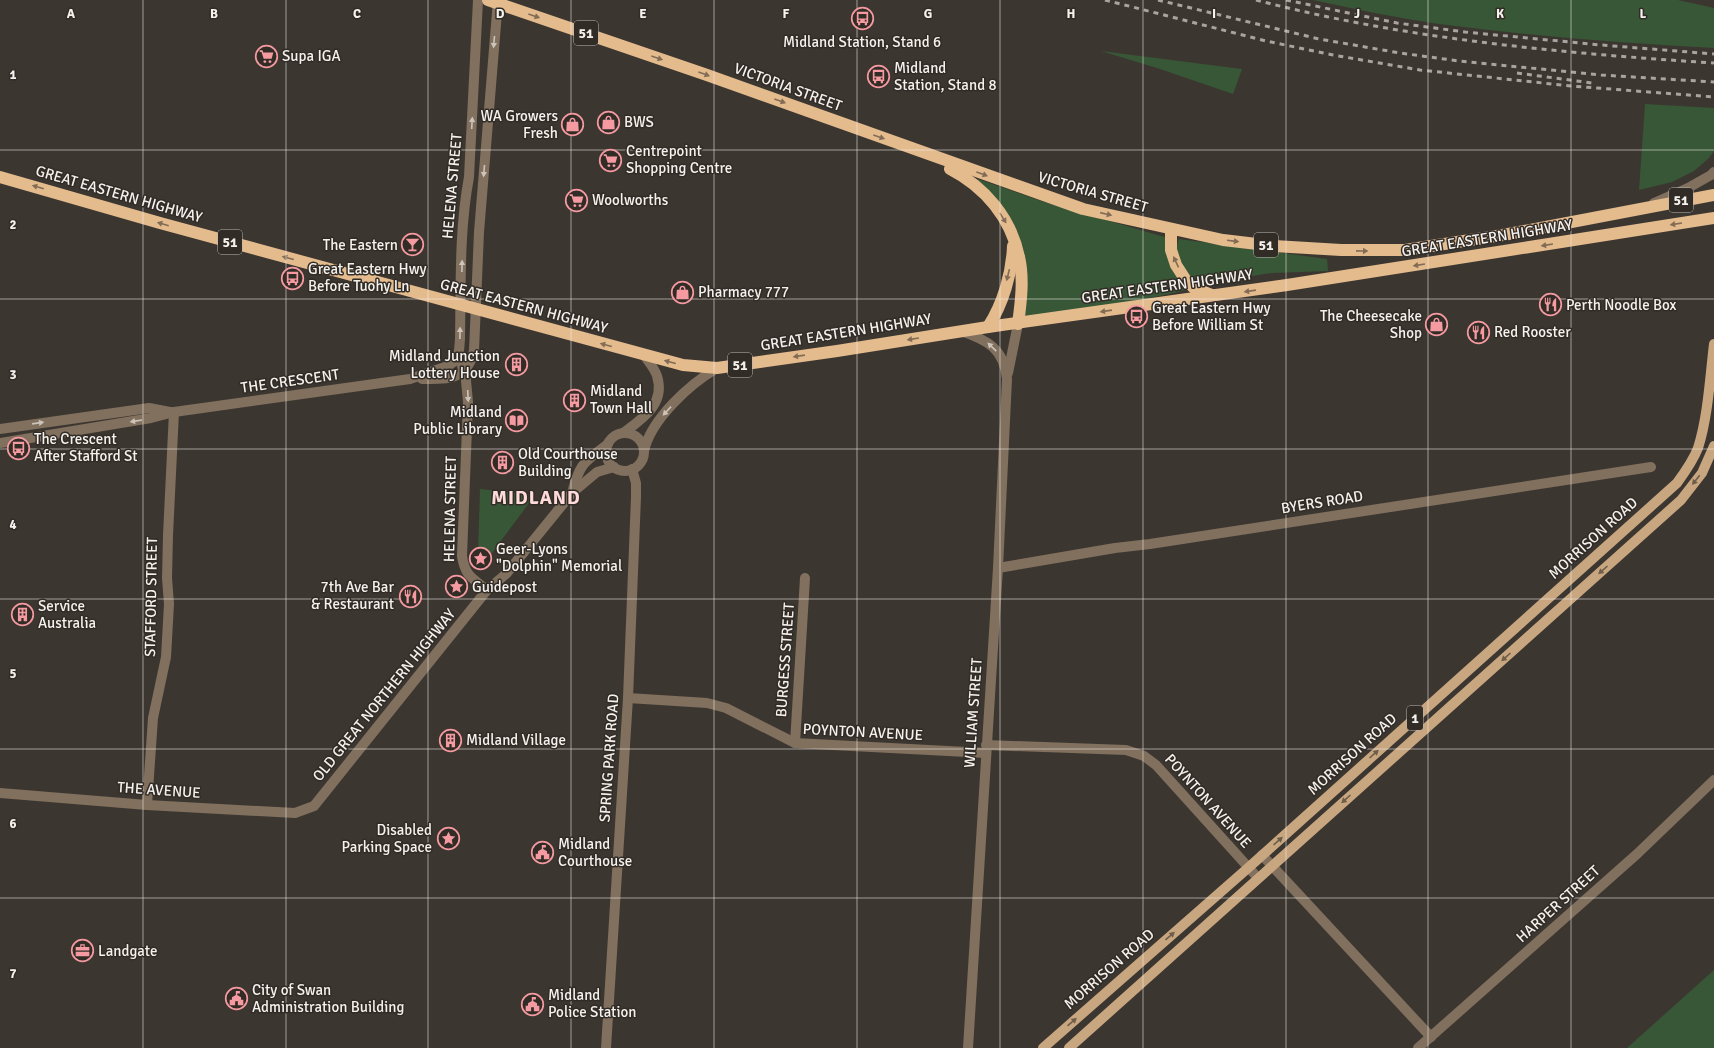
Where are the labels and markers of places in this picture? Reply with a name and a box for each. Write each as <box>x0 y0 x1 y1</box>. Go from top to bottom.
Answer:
bus stop icon: Midland Station, Stand 6 <box>849 6 875 32</box>
place label: Midland Station, Stand 6 <box>783 33 941 51</box>
supermarket icon: Supa IGA <box>253 43 279 69</box>
place label: Supa IGA <box>282 47 341 65</box>
place label: Midland Station, Stand 8 <box>894 59 997 94</box>
bus stop icon: Midland Station, Stand 8 <box>866 64 892 90</box>
place label: WA Growers Fresh <box>480 107 558 142</box>
shop icon: BWS <box>595 109 621 135</box>
shop icon: WA Growers Fresh <box>560 112 586 138</box>
place label: BWS <box>624 113 654 131</box>
place label: Centrepoint Shopping Centre <box>626 142 732 177</box>
supermarket icon: Centrepoint Shopping Centre <box>598 147 624 173</box>
supermarket icon: Woolworths <box>564 187 590 213</box>
place label: Woolworths <box>592 191 669 209</box>
bar icon: The Eastern <box>400 232 426 258</box>
place label: The Eastern <box>323 236 398 254</box>
place label: Great Eastern Hwy Before Tuohy Ln <box>308 260 427 295</box>
bus stop icon: Great Eastern Hwy Before Tuohy Ln <box>279 265 305 291</box>
shop icon: Pharmacy 777 <box>670 279 696 305</box>
place label: Pharmacy 777 <box>698 283 789 301</box>
restaurant icon: Perth Noodle Box <box>1537 292 1563 318</box>
place label: Perth Noodle Box <box>1566 296 1677 314</box>
place label: Great Eastern Hwy Before William St <box>1152 299 1271 334</box>
bus stop icon: Great Eastern Hwy Before William St <box>1123 304 1149 330</box>
place label: The Cheesecake Shop <box>1320 307 1422 342</box>
shop icon: The Cheesecake Shop <box>1424 312 1450 338</box>
restaurant icon: Red Rooster <box>1466 319 1492 345</box>
place label: Red Rooster <box>1494 323 1571 341</box>
place label: Midland Junction Lottery House <box>389 347 500 382</box>
building icon: Midland Junction Lottery House <box>503 352 529 378</box>
place label: Midland Town Hall <box>590 382 652 417</box>
building icon: Midland Town Hall <box>561 387 587 413</box>
place label: Midland Public Library <box>413 403 502 438</box>
library icon: Midland Public Library <box>504 408 530 434</box>
place label: The Crescent After Stafford St <box>34 430 138 465</box>
bus stop icon: The Crescent After Stafford St <box>5 435 31 461</box>
place label: Old Courthouse Building <box>518 445 618 480</box>
building icon: Old Courthouse Building <box>489 450 515 476</box>
place label: Geer-Lyons "Dolphin" Memorial <box>496 540 622 575</box>
place icon: Geer-Lyons "Dolphin" Memorial <box>468 545 494 571</box>
place icon: Guidepost <box>443 574 469 600</box>
place label: 7th Ave Bar & Restaurant <box>311 578 394 613</box>
place label: Guidepost <box>472 578 537 596</box>
restaurant icon: 7th Ave Bar & Restaurant <box>397 583 423 609</box>
place label: Service Australia <box>38 597 96 632</box>
building icon: Service Australia <box>10 602 36 628</box>
building icon: Midland Village <box>437 727 463 753</box>
place label: Midland Village <box>466 731 566 749</box>
place label: Disabled Parking Space <box>341 821 432 856</box>
place icon: Disabled Parking Space <box>435 826 461 852</box>
place label: Midland Courthouse <box>558 835 632 870</box>
public building icon: Midland Courthouse <box>529 840 555 866</box>
office icon: Landgate <box>70 938 96 964</box>
place label: Landgate <box>98 942 157 960</box>
place label: City of Swan Administration Building <box>252 981 404 1016</box>
public building icon: City of Swan Administration Building <box>224 986 250 1012</box>
place label: Midland Police Station <box>548 986 637 1021</box>
public building icon: Midland Police Station <box>520 991 546 1017</box>

